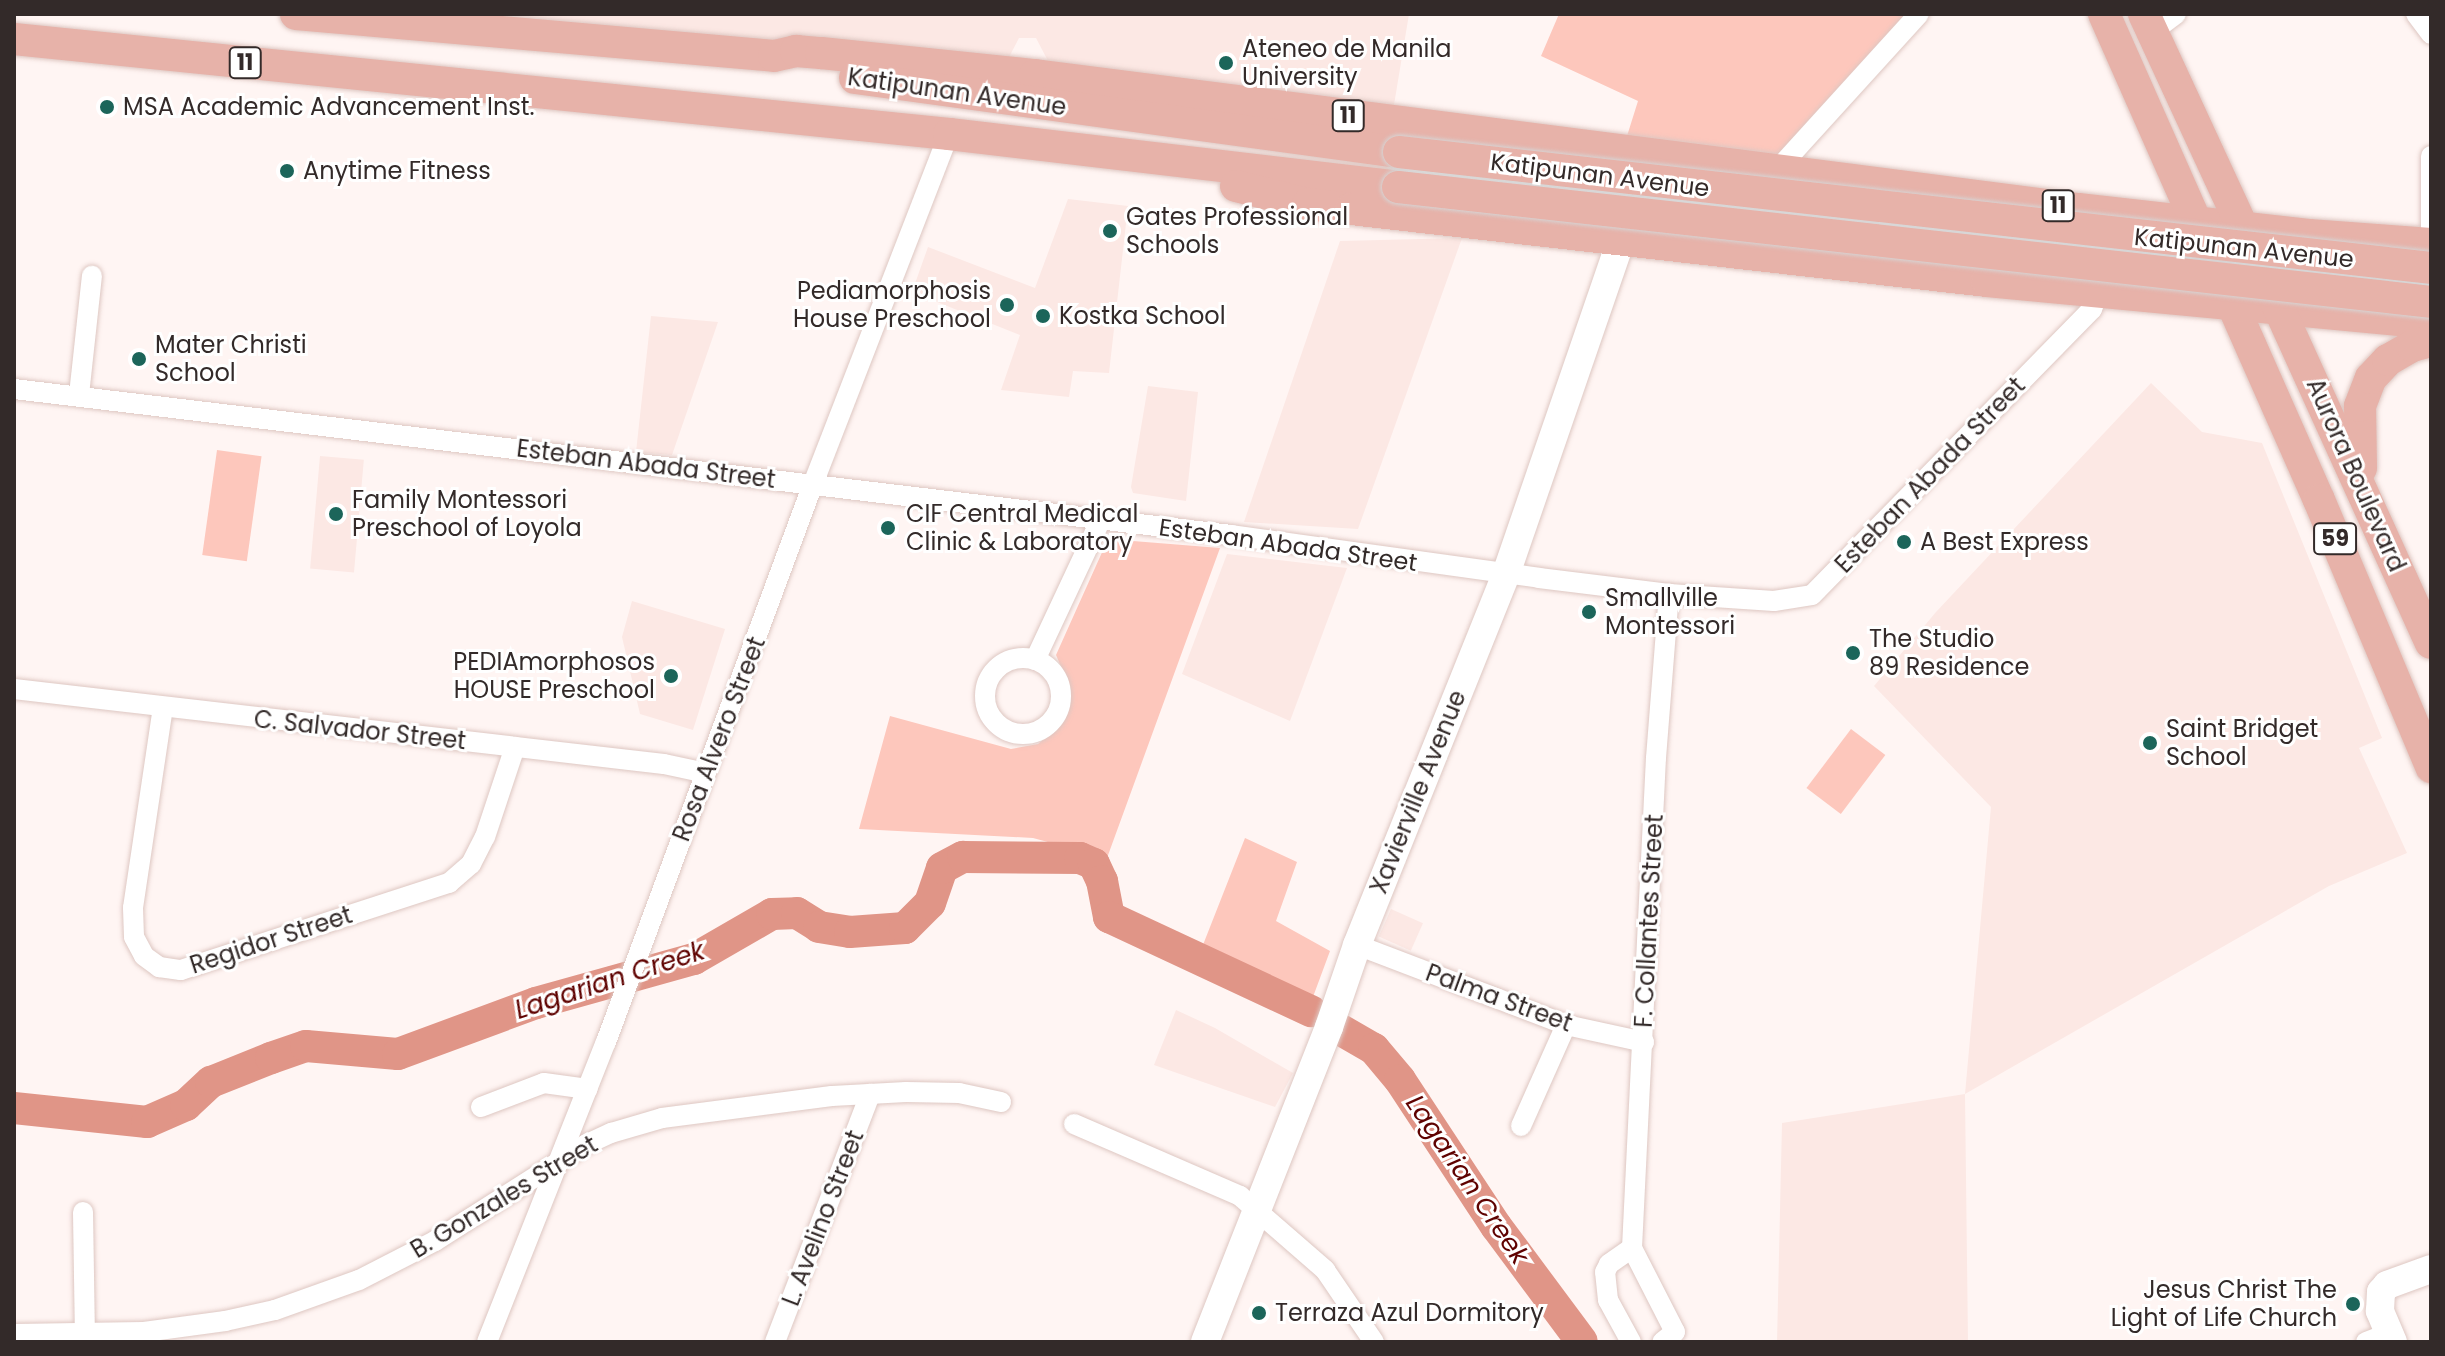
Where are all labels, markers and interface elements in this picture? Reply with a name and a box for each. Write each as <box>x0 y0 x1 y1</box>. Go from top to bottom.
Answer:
place label: Ateneo de Manila University <box>1242 35 1452 91</box>
road number: 11 <box>227 45 263 81</box>
marker: Ateneo de Manila University <box>1217 54 1235 72</box>
street label: Katipunan Avenue <box>846 62 1068 122</box>
place label: MSA Academic Advancement Inst. <box>123 93 535 121</box>
marker: MSA Academic Advancement Inst. <box>98 98 116 116</box>
road number: 11 <box>1330 98 1366 134</box>
street label: Katipunan Avenue <box>1489 147 1711 203</box>
place label: Anytime Fitness <box>303 157 491 185</box>
marker: Anytime Fitness <box>278 162 296 180</box>
road number: 11 <box>2040 188 2076 224</box>
place label: Gates Professional Schools <box>1126 203 1348 259</box>
marker: Gates Professional Schools <box>1101 222 1119 240</box>
street label: Katipunan Avenue <box>2133 222 2355 274</box>
place label: Pediamorphosis House Preschool <box>793 277 991 333</box>
marker: Pediamorphosis House Preschool <box>998 296 1016 314</box>
place label: Kostka School <box>1059 302 1226 330</box>
marker: Kostka School <box>1034 307 1052 325</box>
place label: Mater Christi School <box>155 331 307 387</box>
marker: Mater Christi School <box>130 350 148 368</box>
street label: Esteban Abada Street <box>1829 371 2031 579</box>
street label: Aurora Boulevard <box>2300 374 2412 576</box>
street label: Esteban Abada Street <box>515 434 777 494</box>
place label: Family Montessori Preschool of Loyola <box>352 486 582 542</box>
place label: CIF Central Medical Clinic & Laboratory <box>906 500 1138 556</box>
marker: Family Montessori Preschool of Loyola <box>327 505 345 523</box>
street label: Esteban Abada Street <box>1157 513 1419 577</box>
marker: CIF Central Medical Clinic & Laboratory <box>877 517 899 539</box>
road number: 59 <box>2313 521 2357 557</box>
place label: A Best Express <box>1920 528 2089 556</box>
marker: A Best Express <box>1895 533 1913 551</box>
place label: Smallville Montessori <box>1605 584 1735 640</box>
marker: Smallville Montessori <box>1580 603 1598 621</box>
place label: The Studio 89 Residence <box>1869 625 2029 681</box>
street label: Rosa Alvero Street <box>667 633 771 845</box>
marker: The Studio 89 Residence <box>1844 644 1862 662</box>
place label: PEDIAmorphosos HOUSE Preschool <box>453 648 655 704</box>
marker: PEDIAmorphosos HOUSE Preschool <box>662 667 680 685</box>
street label: Xavierville Avenue <box>1364 686 1472 898</box>
street label: C. Salvador Street <box>253 705 467 755</box>
place label: Saint Bridget School <box>2166 715 2318 771</box>
marker: Saint Bridget School <box>2141 734 2159 752</box>
street label: F. Collantes Street <box>1629 814 1669 1028</box>
street label: Regidor Street <box>186 900 356 980</box>
water label: Lagarian Creek <box>511 936 709 1026</box>
street label: Palma Street <box>1422 958 1576 1038</box>
water label: Lagarian Creek <box>1399 1089 1535 1271</box>
street label: L. Avelino Street <box>776 1126 870 1310</box>
street label: B. Gonzales Street <box>405 1130 603 1264</box>
place label: Jesus Christ The Light of Life Church <box>2111 1276 2337 1332</box>
marker: Jesus Christ The Light of Life Church <box>2344 1295 2362 1313</box>
place label: Terraza Azul Dormitory <box>1275 1299 1544 1327</box>
marker: Terraza Azul Dormitory <box>1250 1304 1268 1322</box>

